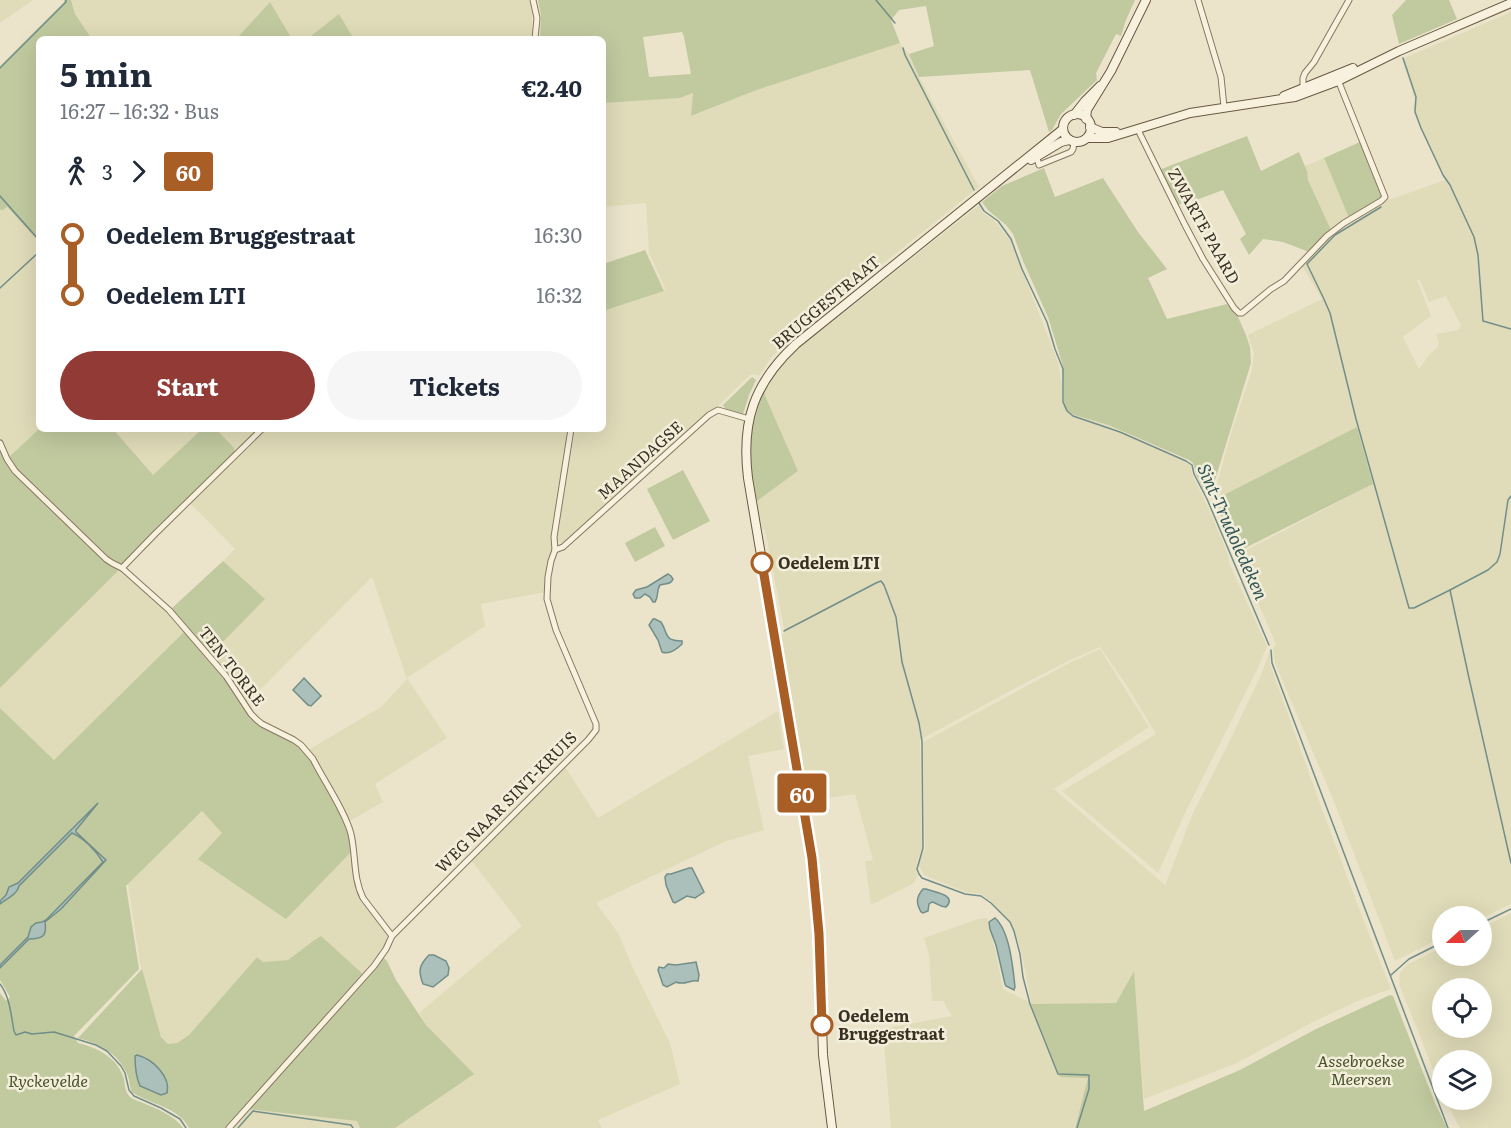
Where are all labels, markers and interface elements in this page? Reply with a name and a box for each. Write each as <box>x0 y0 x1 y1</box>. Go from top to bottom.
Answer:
text: 5 min <box>60 48 152 97</box>
text: €2.40 <box>521 71 582 104</box>
text: 16:27 – 16:32 · Bus <box>60 95 219 125</box>
icon: walk <box>60 155 93 188</box>
icon: forward <box>122 155 155 188</box>
text: 3 <box>102 156 113 186</box>
text: 60 <box>176 156 201 187</box>
street label: ZWARTE PAARD <box>1163 163 1247 288</box>
text: Oedelem Bruggestraat <box>106 218 355 251</box>
text: 16:30 <box>534 219 582 249</box>
street label: BRUGGESTRAAT <box>766 249 885 354</box>
text: Oedelem LTI <box>106 278 246 311</box>
text: 16:32 <box>536 279 582 309</box>
button: Start <box>60 351 315 420</box>
button: Tickets <box>327 351 582 420</box>
street label: MAANDAGSE <box>591 414 687 504</box>
water label: Sint-Trudoledeken <box>1191 459 1276 604</box>
place label: Oedelem LTI <box>778 550 880 574</box>
marker: Oedelem LTI <box>751 552 773 574</box>
street label: TEN TORRE <box>194 620 272 711</box>
street label: WEG NAAR SINT-KRUIS <box>429 725 581 877</box>
line badge: 60 <box>775 774 829 812</box>
text: 60 <box>789 778 815 809</box>
north arrow <box>1432 906 1492 966</box>
map controls <box>1432 906 1492 1110</box>
button: locate <box>1432 978 1492 1038</box>
place label: Oedelem Bruggestraat <box>838 1003 945 1045</box>
marker: Oedelem Bruggestraat <box>811 1014 833 1036</box>
park label: Assebroekse Meersen <box>1317 1048 1405 1090</box>
button: layers <box>1432 1050 1492 1110</box>
park label: Ryckevelde <box>8 1068 88 1092</box>

